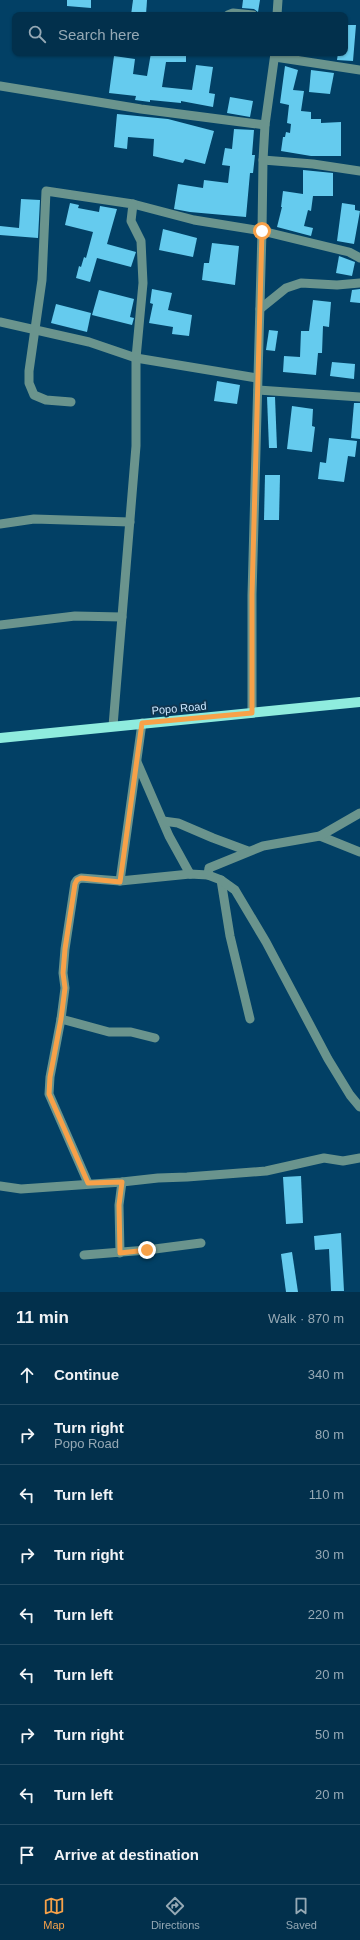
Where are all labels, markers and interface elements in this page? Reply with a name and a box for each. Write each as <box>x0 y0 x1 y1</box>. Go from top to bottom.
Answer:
search box <box>12 12 348 56</box>
icon: search <box>26 23 48 45</box>
text: Search here <box>58 26 140 43</box>
route start <box>253 222 271 240</box>
street label: Popo Road <box>151 700 207 716</box>
route end <box>138 1241 156 1259</box>
text: 11 min <box>16 1308 69 1327</box>
text: Walk · 870 m <box>268 1311 344 1326</box>
icon: ahead <box>16 1364 38 1386</box>
text: Continue <box>54 1366 119 1383</box>
text: 340 m <box>308 1367 344 1382</box>
text: Turn right <box>54 1419 124 1436</box>
icon: right <box>16 1424 38 1446</box>
text: 80 m <box>315 1427 344 1442</box>
text: Popo Road <box>54 1436 119 1451</box>
icon: left <box>16 1484 38 1506</box>
text: Turn left <box>54 1486 113 1503</box>
text: 110 m <box>309 1487 344 1502</box>
icon: right <box>16 1544 38 1566</box>
text: Turn right <box>54 1546 124 1563</box>
text: 30 m <box>315 1547 344 1562</box>
icon: left <box>16 1604 38 1626</box>
text: Turn left <box>54 1606 113 1623</box>
text: 220 m <box>308 1607 344 1622</box>
icon: left <box>16 1664 38 1686</box>
text: Turn left <box>54 1666 113 1683</box>
text: 20 m <box>315 1667 344 1682</box>
icon: right <box>16 1724 38 1746</box>
text: Turn right <box>54 1726 124 1743</box>
text: 50 m <box>315 1727 344 1742</box>
icon: left <box>16 1784 38 1806</box>
text: Turn left <box>54 1786 113 1803</box>
text: 20 m <box>315 1787 344 1802</box>
icon: arrive <box>16 1844 38 1866</box>
text: Arrive at destination <box>54 1846 199 1863</box>
tab: Map <box>43 1895 65 1931</box>
tab: Directions <box>151 1895 200 1931</box>
tab: Saved <box>286 1895 317 1931</box>

